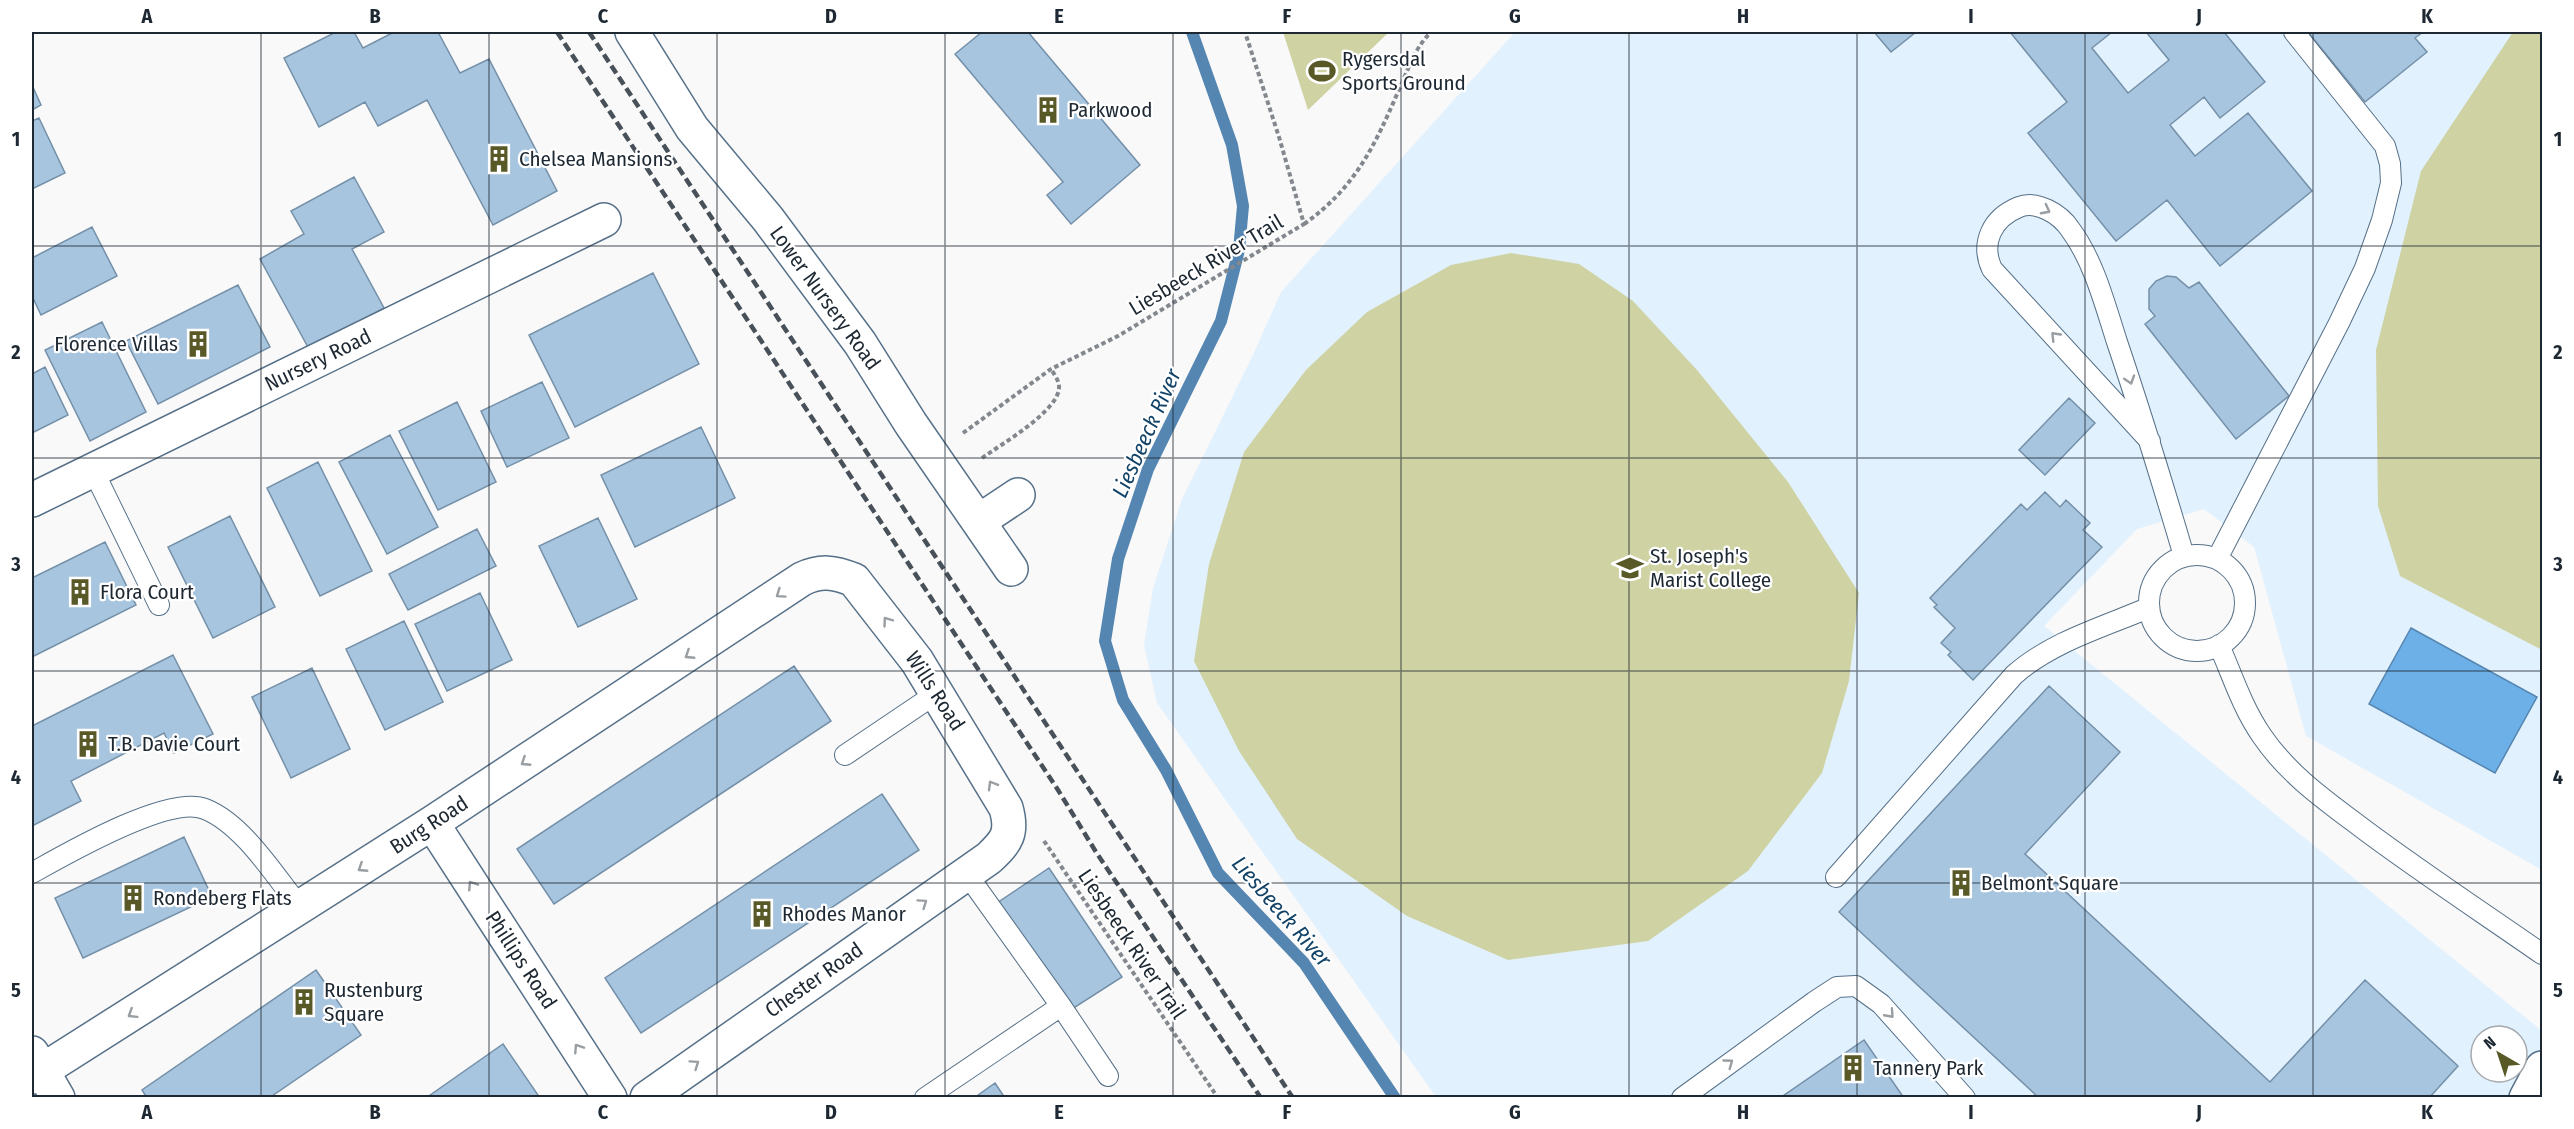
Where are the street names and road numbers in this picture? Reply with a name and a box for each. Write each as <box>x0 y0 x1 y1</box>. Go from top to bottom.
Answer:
street label: Liesbeeck River Trail <box>1124 209 1288 321</box>
street label: Lower Nursery Road <box>764 221 886 375</box>
street label: Nursery Road <box>260 323 376 397</box>
street label: Wills Road <box>900 646 970 736</box>
street label: Burg Road <box>385 790 473 860</box>
street label: Liesbeeck River Trail <box>1072 864 1192 1024</box>
street label: Phillips Road <box>480 906 562 1014</box>
street label: Chester Road <box>760 937 868 1023</box>

